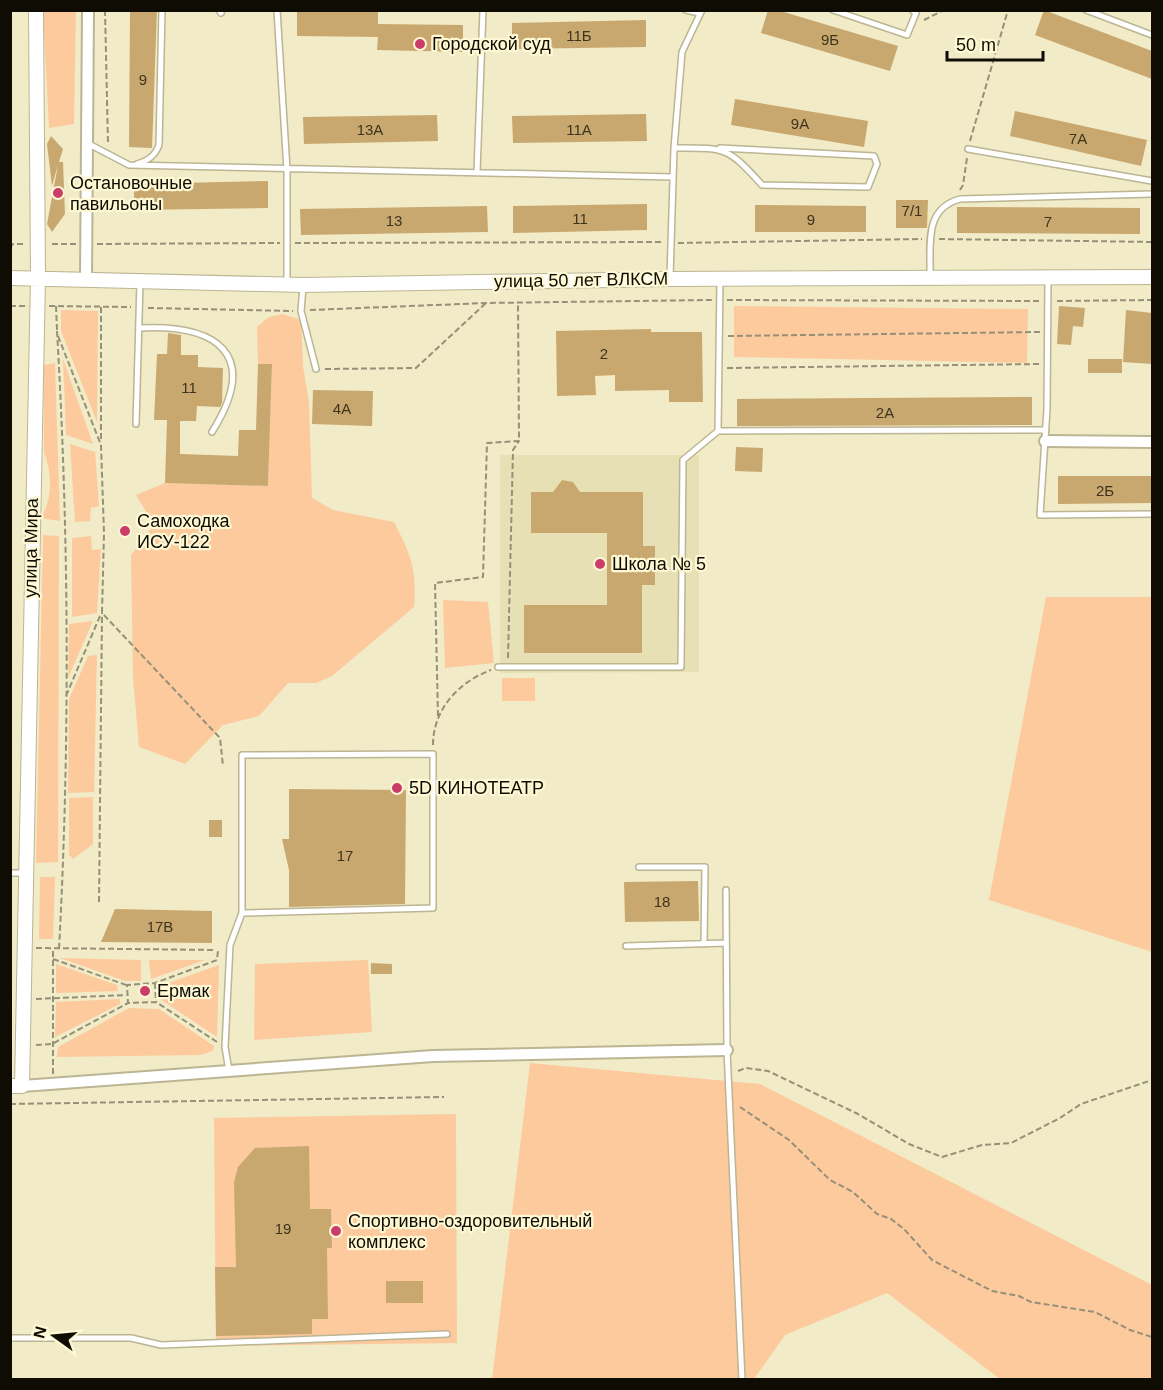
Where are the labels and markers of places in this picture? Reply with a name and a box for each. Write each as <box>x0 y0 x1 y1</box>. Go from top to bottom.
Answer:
place label: Городской суд <box>432 34 551 54</box>
marker: Городской суд <box>413 37 427 51</box>
place label: Остановочные павильоны <box>70 173 192 214</box>
marker: Остановочные павильоны <box>51 186 65 200</box>
place label: Самоходка ИСУ-122 <box>137 511 231 552</box>
marker: Самоходка ИСУ-122 <box>118 524 132 538</box>
place label: Школа № 5 <box>612 554 706 574</box>
marker: Школа № 5 <box>593 557 607 571</box>
place label: 5D КИНОТЕАТР <box>409 778 544 798</box>
marker: 5D КИНОТЕАТР <box>390 781 404 795</box>
place label: Ермак <box>157 981 209 1001</box>
marker: Ермак <box>138 984 152 998</box>
place label: Спортивно-оздоровительный комплекс <box>348 1211 592 1252</box>
marker: Спортивно-оздоровительный комплекс <box>329 1224 343 1238</box>

